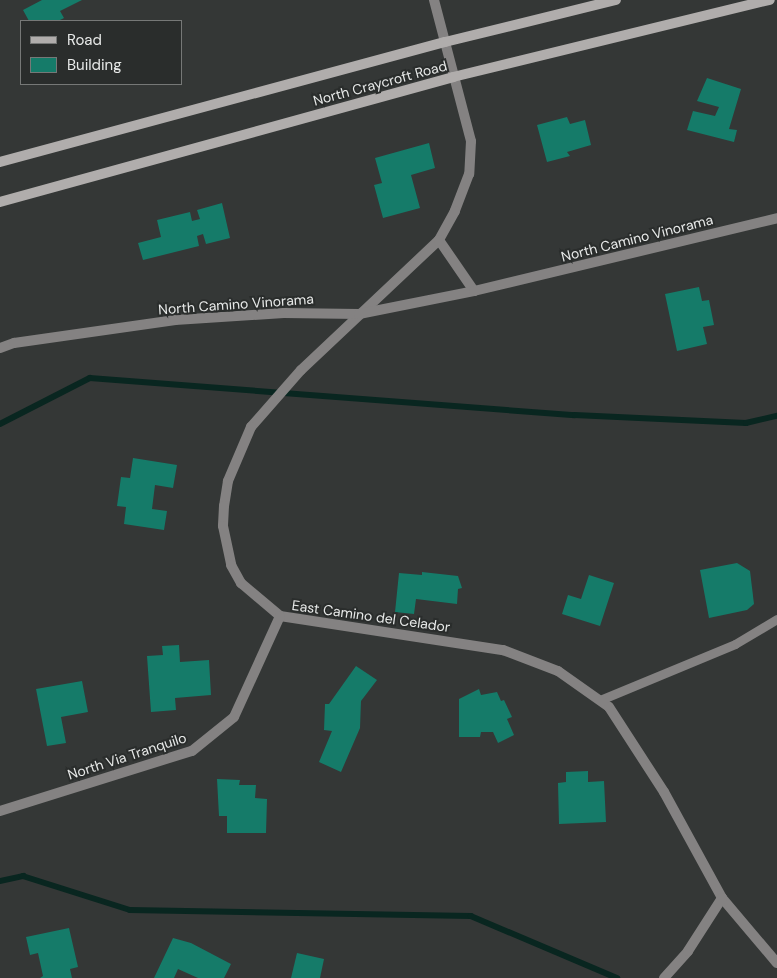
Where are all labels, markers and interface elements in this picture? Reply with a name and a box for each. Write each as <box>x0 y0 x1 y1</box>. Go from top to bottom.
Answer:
legend <box>20 20 182 85</box>
text: Road <box>67 30 102 50</box>
text: Building <box>67 55 122 75</box>
street label: North Craycroft Road <box>311 57 449 109</box>
street label: North Camino Vinorama <box>559 211 715 265</box>
street label: North Camino Vinorama <box>158 290 314 318</box>
street label: East Camino del Celador <box>291 597 451 635</box>
street label: North Via Tranquilo <box>65 729 189 783</box>

